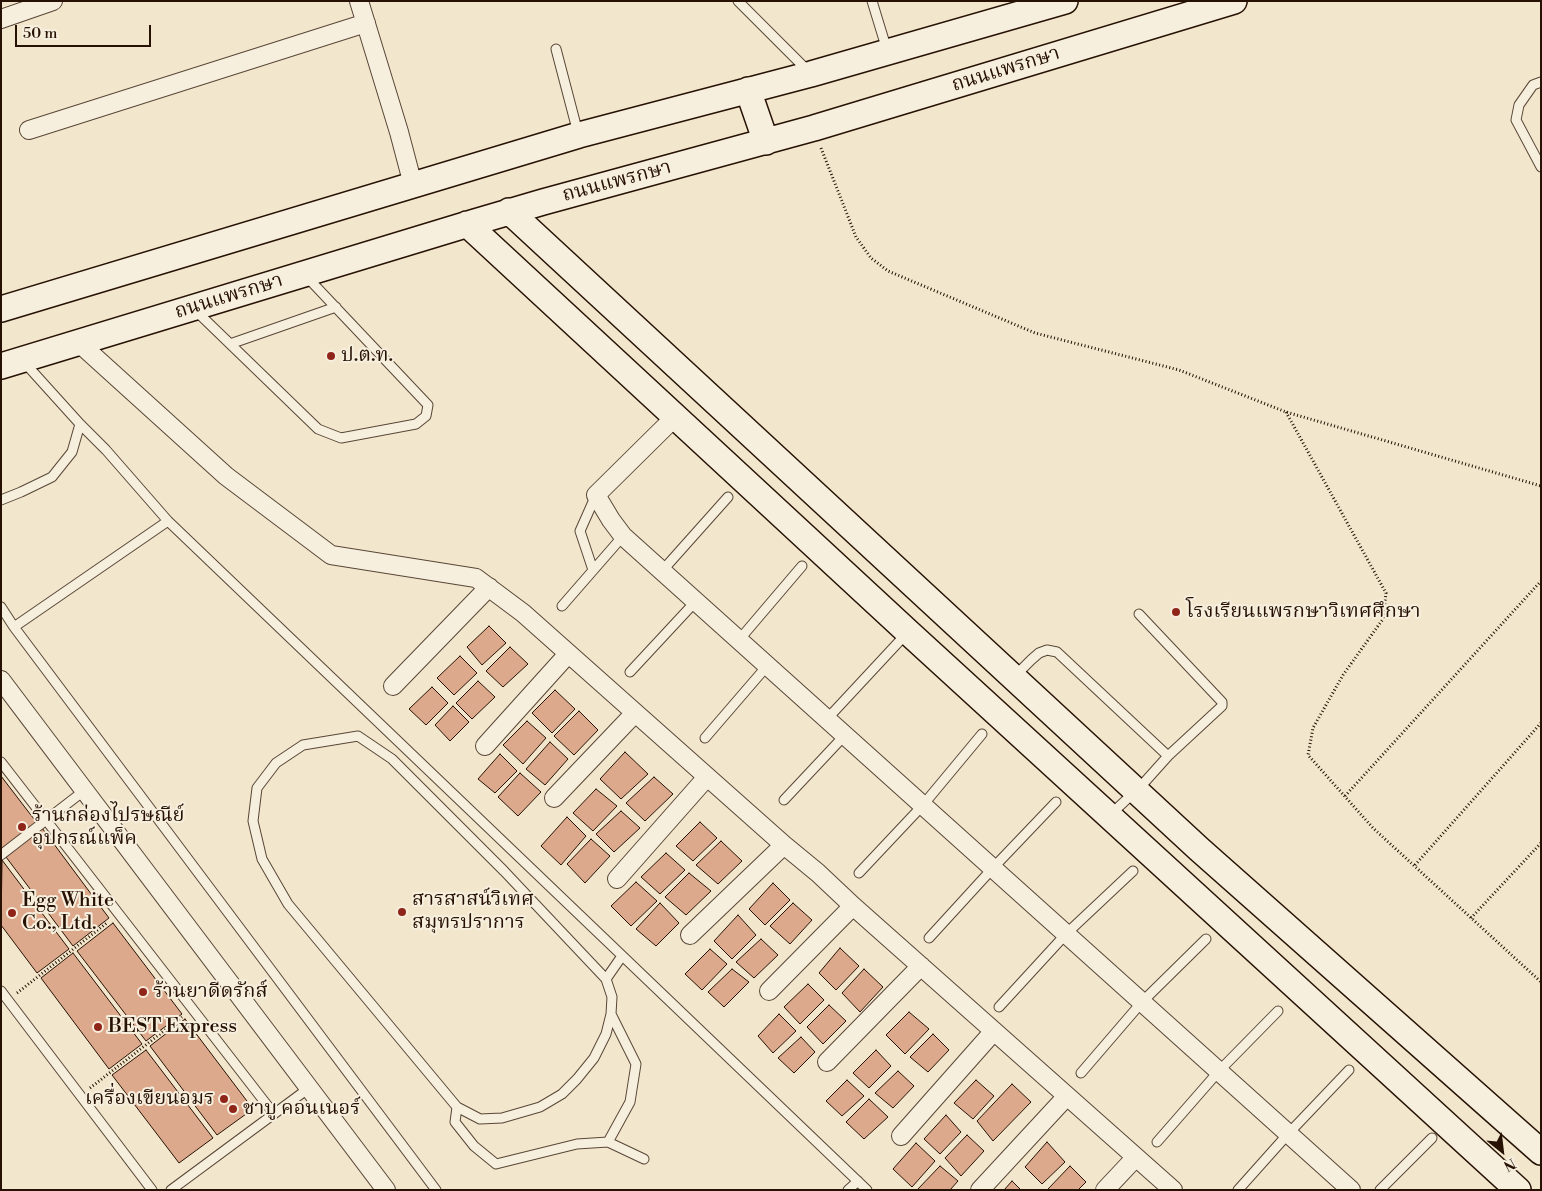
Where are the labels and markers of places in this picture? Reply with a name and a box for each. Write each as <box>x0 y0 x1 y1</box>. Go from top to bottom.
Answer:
place label: ป.ต.ท. <box>341 344 393 368</box>
marker: ป.ต.ท. <box>325 350 337 362</box>
place label: โรงเรียนแพรกษาวิเทศศึกษา <box>1186 600 1421 624</box>
marker: โรงเรียนแพรกษาวิเทศศึกษา <box>1170 606 1182 618</box>
place label: ร้านกล่องไปรษณีย์ อุปกรณ์แพ็ค <box>32 804 184 851</box>
marker: ร้านกล่องไปรษณีย์ อุปกรณ์แพ็ค <box>16 821 28 833</box>
place label: สารสาสน์วิเทศ สมุทรปราการ <box>412 888 534 935</box>
place label: Egg White Co., Ltd. <box>22 889 114 936</box>
marker: สารสาสน์วิเทศ สมุทรปราการ <box>396 906 408 918</box>
marker: Egg White Co., Ltd. <box>6 907 18 919</box>
place label: ร้านยาดีดรักส์ <box>153 980 268 1004</box>
marker: ร้านยาดีดรักส์ <box>137 986 149 998</box>
place label: BEST Express <box>108 1015 237 1039</box>
marker: BEST Express <box>92 1021 104 1033</box>
place label: เครื่องเขียนอมร <box>85 1087 214 1111</box>
marker: เครื่องเขียนอมร <box>218 1093 230 1105</box>
place label: ชาบู คอนเนอร์ <box>243 1097 360 1121</box>
marker: ชาบู คอนเนอร์ <box>227 1103 239 1115</box>

